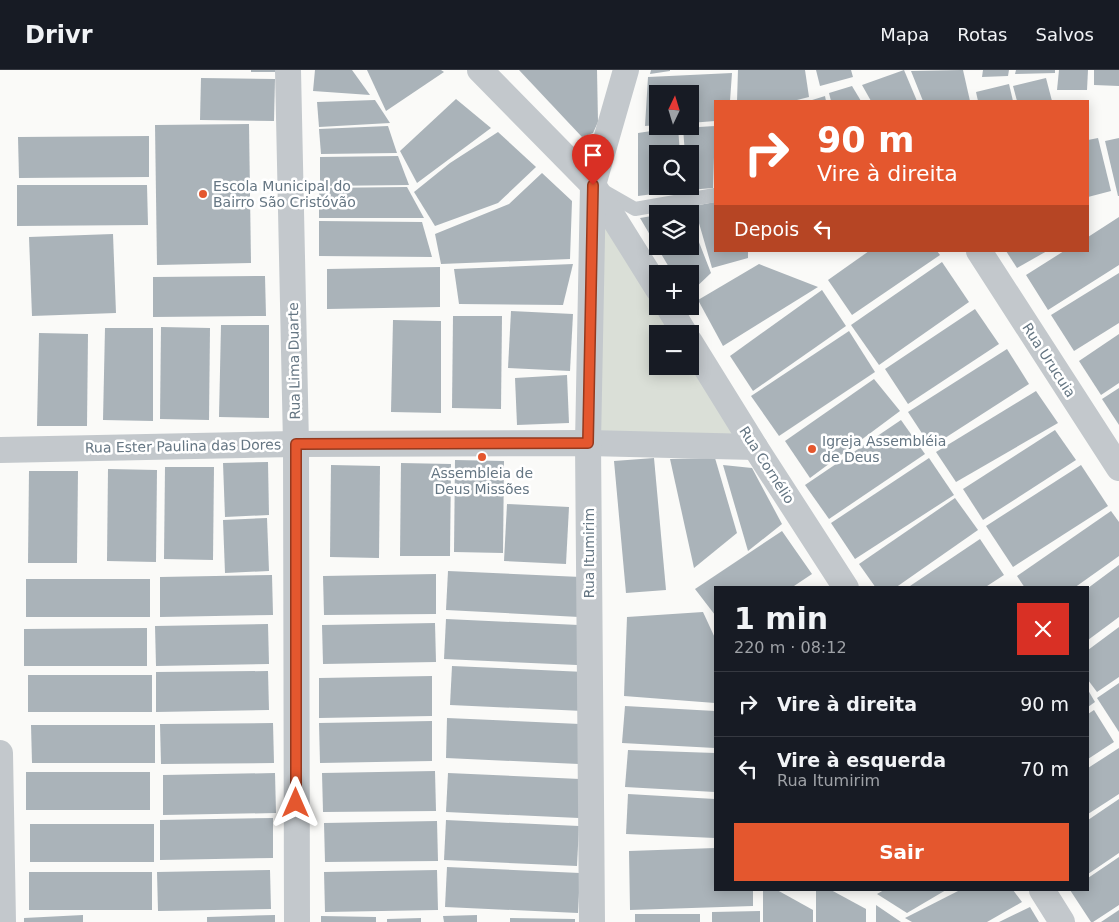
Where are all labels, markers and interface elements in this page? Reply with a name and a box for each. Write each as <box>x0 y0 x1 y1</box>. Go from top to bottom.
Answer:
text: Drivr <box>25 21 92 49</box>
text: Mapa <box>880 24 929 45</box>
text: Rotas <box>957 24 1008 45</box>
text: Salvos <box>1036 24 1094 45</box>
north arrow <box>649 85 699 135</box>
map controls <box>649 85 699 375</box>
icon: right <box>734 120 799 185</box>
text: 90 m <box>817 120 914 160</box>
pin <box>572 134 614 185</box>
icon: arrive <box>579 141 607 169</box>
button: search <box>649 145 699 195</box>
text: Vire à direita <box>817 161 958 186</box>
place label: Escola Municipal do Bairro São Cristóvão <box>213 178 356 210</box>
marker: Escola Municipal do Bairro São Cristóvão <box>197 188 209 200</box>
button: layers <box>649 205 699 255</box>
icon: left <box>809 215 837 243</box>
text: Depois <box>734 218 799 240</box>
button: + <box>649 265 699 315</box>
street label: Rua Lima Duarte <box>285 302 303 420</box>
street label: Rua Urucuia <box>1019 320 1079 400</box>
button: − <box>649 325 699 375</box>
street label: Rua Cornélio <box>736 423 798 507</box>
place label: Igreja Assembléia de Deus <box>822 433 946 465</box>
street label: Rua Ester Paulina das Dores <box>85 436 281 456</box>
marker: Igreja Assembléia de Deus <box>806 443 818 455</box>
marker: Assembleia de Deus Missões <box>476 451 488 463</box>
place label: Assembleia de Deus Missões <box>431 465 533 497</box>
street label: Rua Itumirim <box>581 508 597 598</box>
text: 1 min <box>734 601 828 636</box>
button: close <box>1017 603 1069 655</box>
text: 220 m · 08:12 <box>734 638 847 657</box>
icon: right <box>734 690 762 718</box>
text: Vire à direita <box>777 693 917 715</box>
text: 90 m <box>1020 693 1069 715</box>
text: Vire à esquerda <box>777 749 946 771</box>
icon: left <box>734 755 762 783</box>
text: 70 m <box>1020 758 1069 780</box>
text: Rua Itumirim <box>777 771 880 790</box>
position arrow <box>269 776 321 828</box>
button: Sair <box>734 823 1069 881</box>

